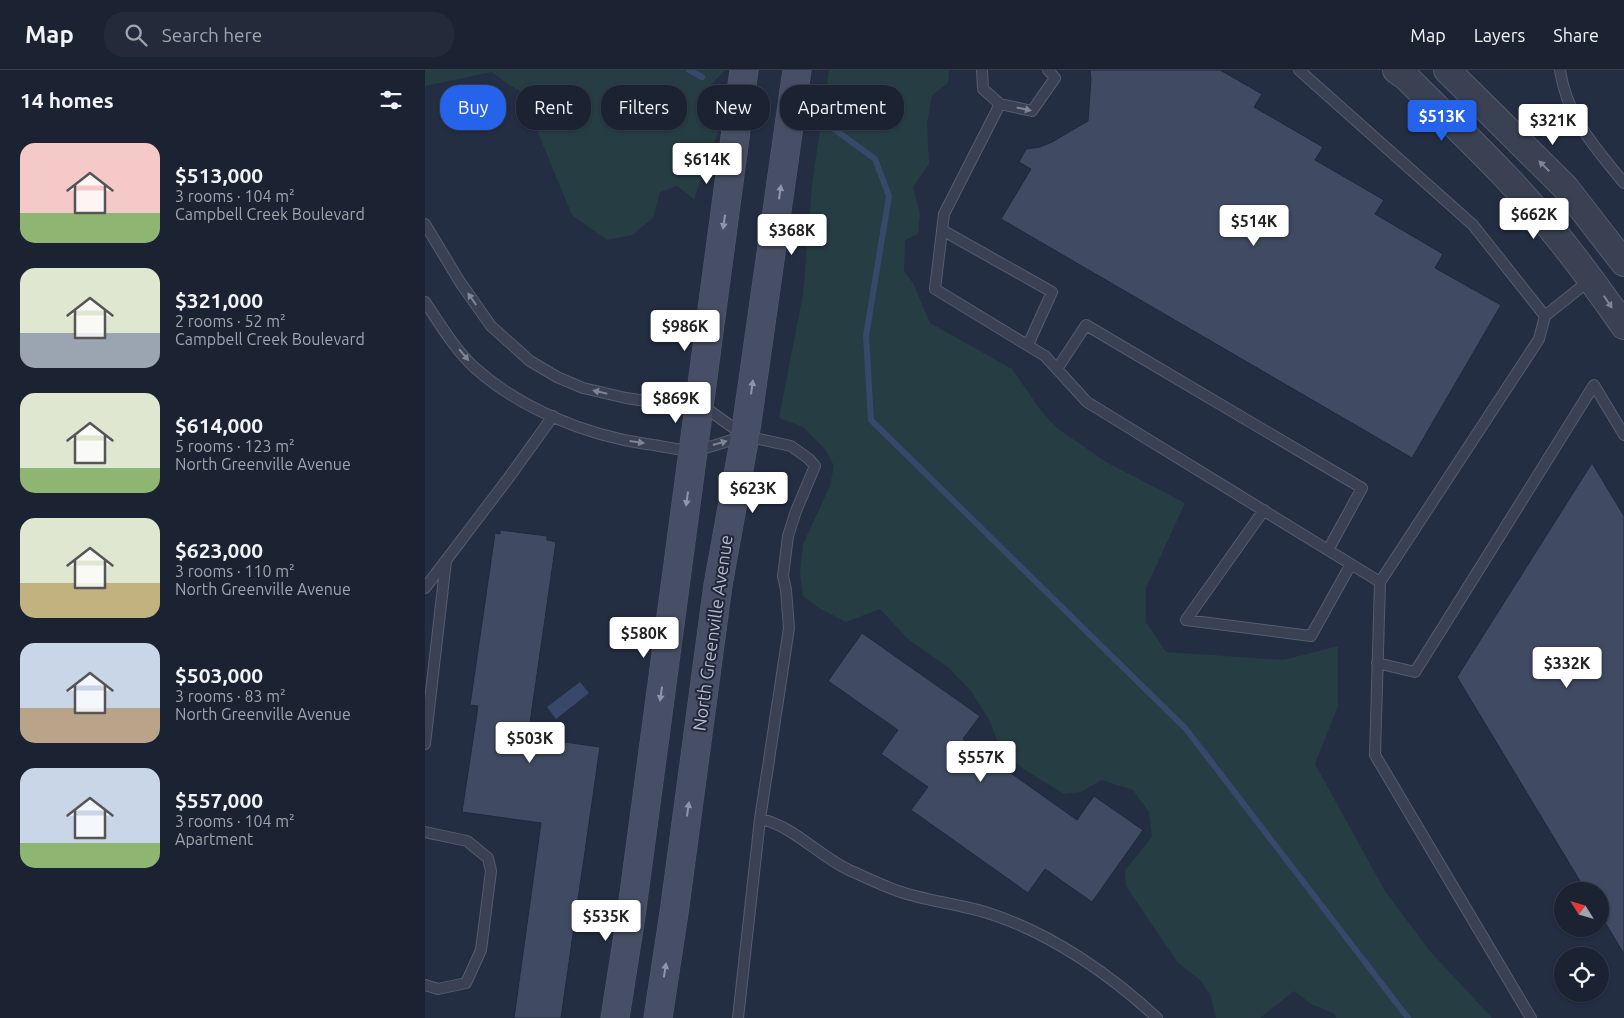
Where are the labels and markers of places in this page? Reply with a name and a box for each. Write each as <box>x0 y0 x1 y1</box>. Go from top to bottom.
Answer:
pin: $513K <box>1407 100 1477 142</box>
pin: $321K <box>1518 104 1588 146</box>
pin: $614K <box>672 142 742 185</box>
pin: $662K <box>1499 198 1569 240</box>
pin: $514K <box>1219 204 1289 247</box>
pin: $368K <box>757 214 827 256</box>
pin: $986K <box>650 310 720 352</box>
pin: $869K <box>641 382 711 424</box>
pin: $623K <box>718 472 788 514</box>
pin: $580K <box>609 616 679 659</box>
pin: $332K <box>1532 646 1602 689</box>
pin: $503K <box>495 722 565 764</box>
pin: $557K <box>946 740 1016 783</box>
pin: $535K <box>571 900 641 942</box>

